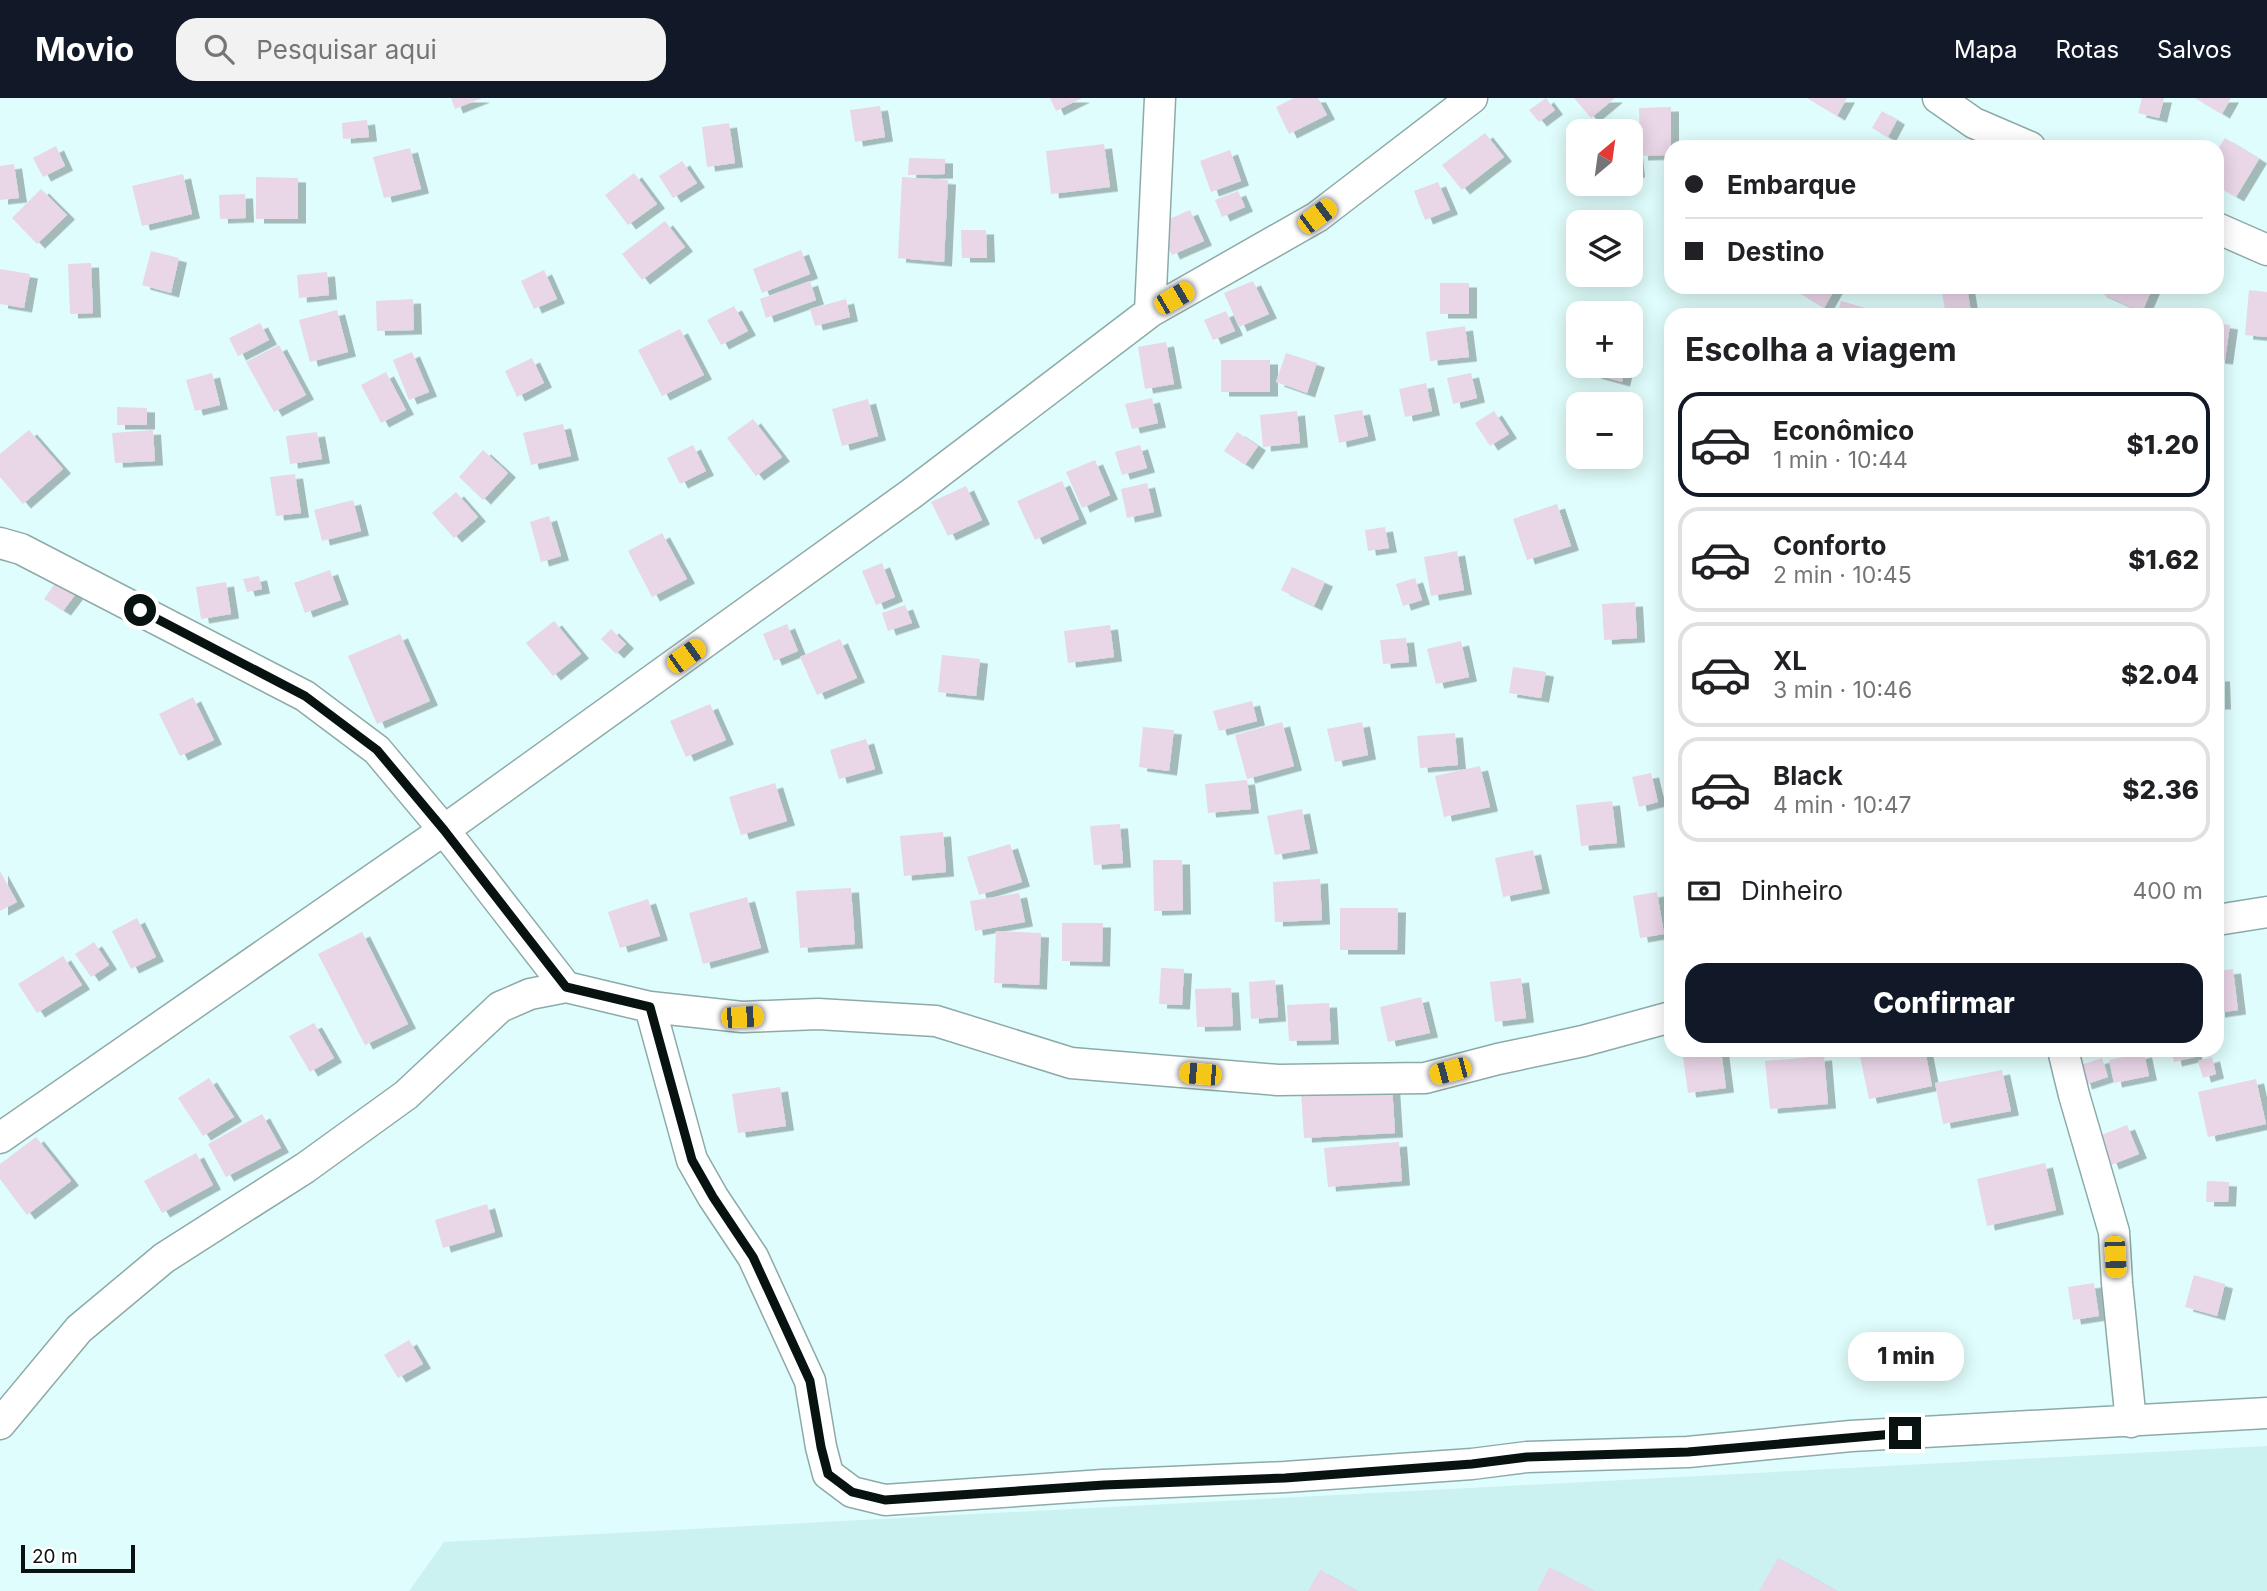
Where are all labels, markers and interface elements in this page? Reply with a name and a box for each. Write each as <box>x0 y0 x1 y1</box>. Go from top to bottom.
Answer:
search box <box>176 18 666 81</box>
text: Movio <box>35 29 134 69</box>
icon: search <box>200 30 238 68</box>
text: Pesquisar aqui <box>256 34 437 65</box>
text: Mapa <box>1954 35 2018 64</box>
text: Rotas <box>2056 35 2119 64</box>
text: Salvos <box>2157 35 2232 64</box>
north arrow <box>1566 119 1643 196</box>
map controls <box>1566 119 1643 469</box>
text: Embarque <box>1727 169 1856 200</box>
car <box>1294 195 1341 237</box>
button: layers <box>1566 210 1643 287</box>
text: Destino <box>1727 236 1825 267</box>
car <box>1151 278 1198 318</box>
button: + <box>1566 301 1643 378</box>
text: Escolha a viagem <box>1685 330 1957 369</box>
button: − <box>1566 392 1643 469</box>
icon: car <box>1689 413 1752 476</box>
text: Econômico <box>1773 415 1914 446</box>
text: $1.20 <box>2127 429 2199 460</box>
text: 1 min · 10:44 <box>1773 446 1908 474</box>
icon: car <box>1689 528 1752 591</box>
text: Conforto <box>1773 530 1886 561</box>
text: $1.62 <box>2128 544 2199 575</box>
text: 2 min · 10:45 <box>1773 561 1912 589</box>
route start <box>124 594 156 626</box>
car <box>663 635 710 677</box>
icon: car <box>1689 643 1752 706</box>
text: XL <box>1773 645 1807 676</box>
text: $2.04 <box>2121 659 2199 690</box>
text: 3 min · 10:46 <box>1773 676 1912 704</box>
icon: car <box>1689 758 1752 821</box>
text: Black <box>1773 760 1843 791</box>
text: $2.36 <box>2122 774 2199 805</box>
text: 4 min · 10:47 <box>1773 791 1912 819</box>
icon: cash <box>1685 872 1723 910</box>
text: Dinheiro <box>1741 875 1843 906</box>
text: 400 m <box>2133 877 2203 905</box>
button: Confirmar <box>1685 963 2203 1043</box>
car <box>721 1005 764 1029</box>
car <box>1427 1055 1474 1087</box>
car <box>1179 1062 1222 1086</box>
car <box>2104 1235 2127 1279</box>
callout: 1 min <box>1847 1332 1963 1380</box>
text: 1 min <box>1877 1342 1935 1370</box>
route end <box>1889 1417 1921 1449</box>
scale bar <box>21 1542 135 1574</box>
text: 20 m <box>32 1545 78 1568</box>

